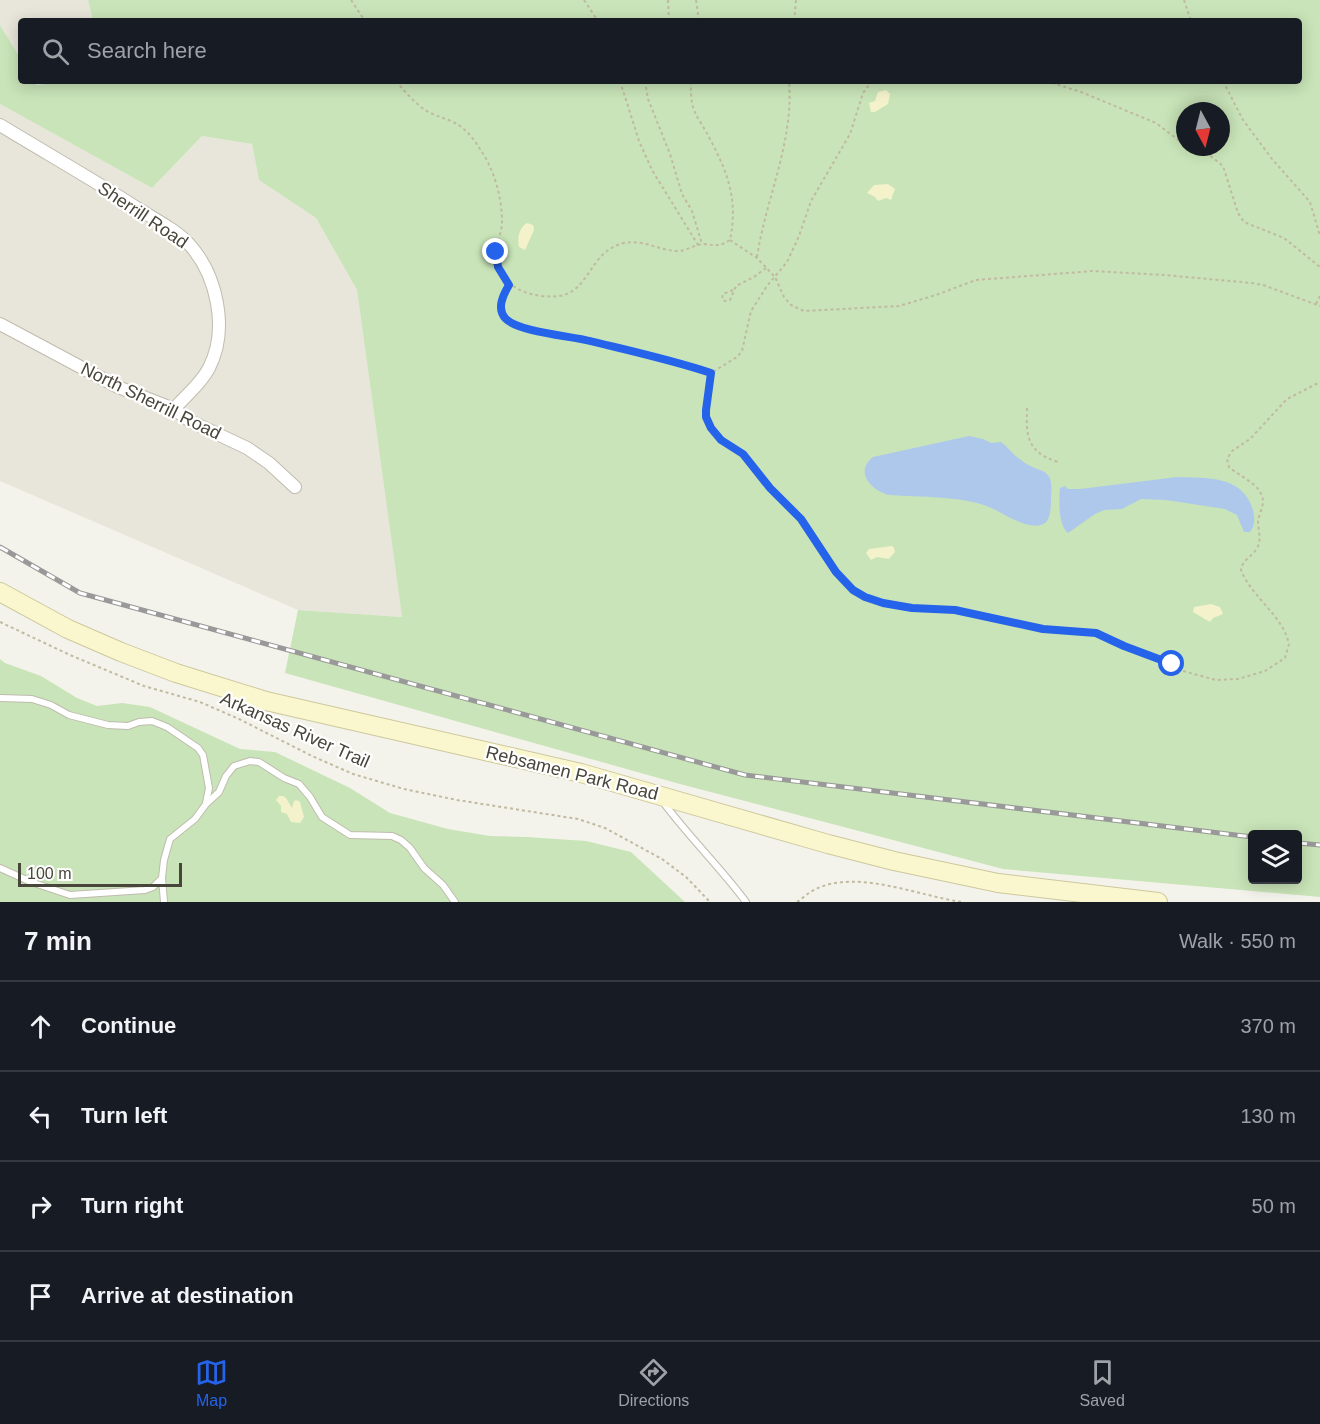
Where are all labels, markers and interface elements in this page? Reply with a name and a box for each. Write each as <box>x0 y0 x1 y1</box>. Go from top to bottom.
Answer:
search box <box>18 18 1302 84</box>
icon: search <box>39 35 72 68</box>
text: Search here <box>87 38 207 63</box>
north arrow <box>1176 102 1230 156</box>
street label: Sherrill Road <box>94 178 192 252</box>
route end <box>482 238 508 264</box>
street label: North Sherrill Road <box>78 358 224 444</box>
route start <box>1158 650 1184 676</box>
street label: Arkansas River Trail <box>217 688 373 772</box>
street label: Rebsamen Park Road <box>484 742 660 804</box>
map controls <box>1248 830 1302 884</box>
button: layers <box>1248 830 1302 884</box>
scale bar <box>18 860 182 888</box>
text: 100 m <box>27 865 71 882</box>
text: 7 min <box>24 926 92 956</box>
text: Walk · 550 m <box>1179 930 1296 952</box>
icon: ahead <box>24 1010 57 1043</box>
text: Continue <box>81 1013 176 1038</box>
text: 370 m <box>1240 1015 1296 1037</box>
icon: left <box>24 1100 57 1133</box>
text: Turn left <box>81 1103 167 1128</box>
text: 130 m <box>1240 1105 1296 1127</box>
icon: right <box>24 1190 57 1223</box>
text: Turn right <box>81 1193 183 1218</box>
text: 50 m <box>1252 1195 1296 1217</box>
icon: arrive <box>24 1280 57 1313</box>
text: Arrive at destination <box>81 1283 294 1308</box>
tab: Map <box>195 1356 228 1410</box>
tab: Directions <box>618 1356 689 1410</box>
tab: Saved <box>1080 1356 1125 1410</box>

